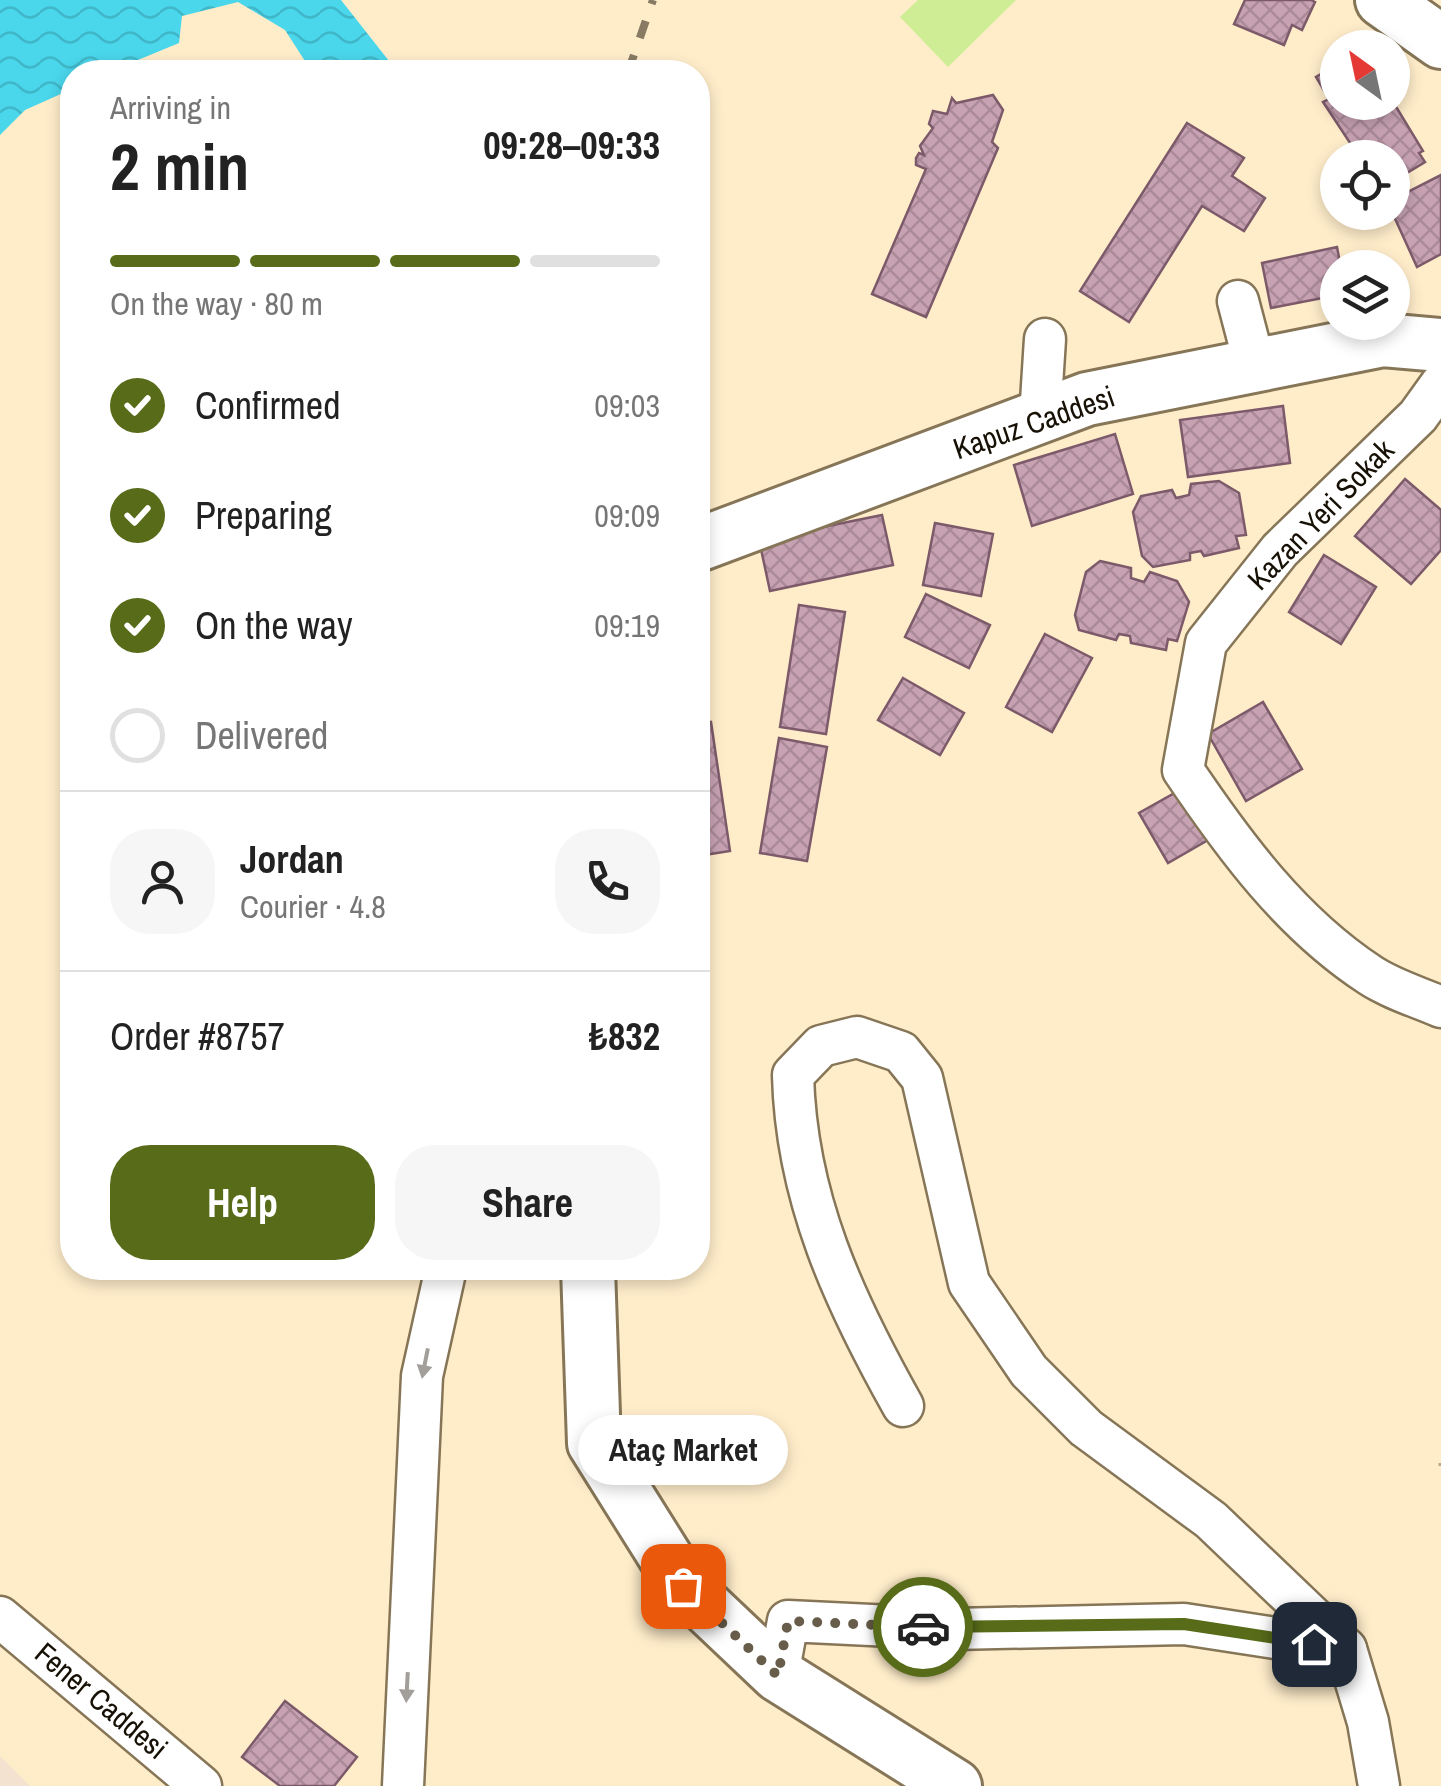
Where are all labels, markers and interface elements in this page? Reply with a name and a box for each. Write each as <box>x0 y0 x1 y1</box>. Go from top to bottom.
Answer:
north arrow <box>1320 30 1410 120</box>
map controls <box>1320 30 1410 340</box>
text: Arriving in <box>110 86 231 129</box>
text: 09:28–09:33 <box>483 120 660 171</box>
text: 2 min <box>110 123 249 210</box>
button: locate <box>1320 140 1410 230</box>
button: layers <box>1320 250 1410 340</box>
text: On the way · 80 m <box>110 282 323 325</box>
street label: Kapuz Caddesi <box>948 376 1120 468</box>
icon: check <box>110 378 165 433</box>
text: Confirmed <box>195 380 340 431</box>
text: 09:03 <box>594 384 660 427</box>
street label: Kazan Yeri Sokak <box>1238 430 1403 598</box>
icon: check <box>110 488 165 543</box>
text: Preparing <box>195 490 332 541</box>
text: 09:09 <box>594 494 660 537</box>
icon: check <box>110 598 165 653</box>
text: On the way <box>195 600 353 651</box>
text: 09:19 <box>594 604 660 647</box>
text: Delivered <box>195 710 328 761</box>
button: person <box>110 829 215 934</box>
button: phone <box>555 829 660 934</box>
text: Jordan <box>240 834 344 885</box>
text: Courier · 4.8 <box>240 885 386 928</box>
text: Order #8757 <box>110 1011 285 1062</box>
text: ₺832 <box>589 1011 660 1062</box>
button: Help <box>110 1145 375 1260</box>
button: Share <box>395 1145 660 1260</box>
one-way arrow <box>417 1348 433 1379</box>
callout: Ataç Market <box>578 1416 788 1486</box>
text: Ataç Market <box>609 1428 757 1471</box>
pin <box>641 1544 726 1629</box>
icon: bag <box>656 1559 711 1614</box>
courier <box>873 1577 973 1677</box>
icon: car <box>896 1600 951 1655</box>
pin <box>1272 1602 1357 1687</box>
icon: home <box>1287 1617 1342 1672</box>
street label: Fener Caddesi <box>27 1633 176 1767</box>
one-way arrow <box>399 1672 415 1704</box>

